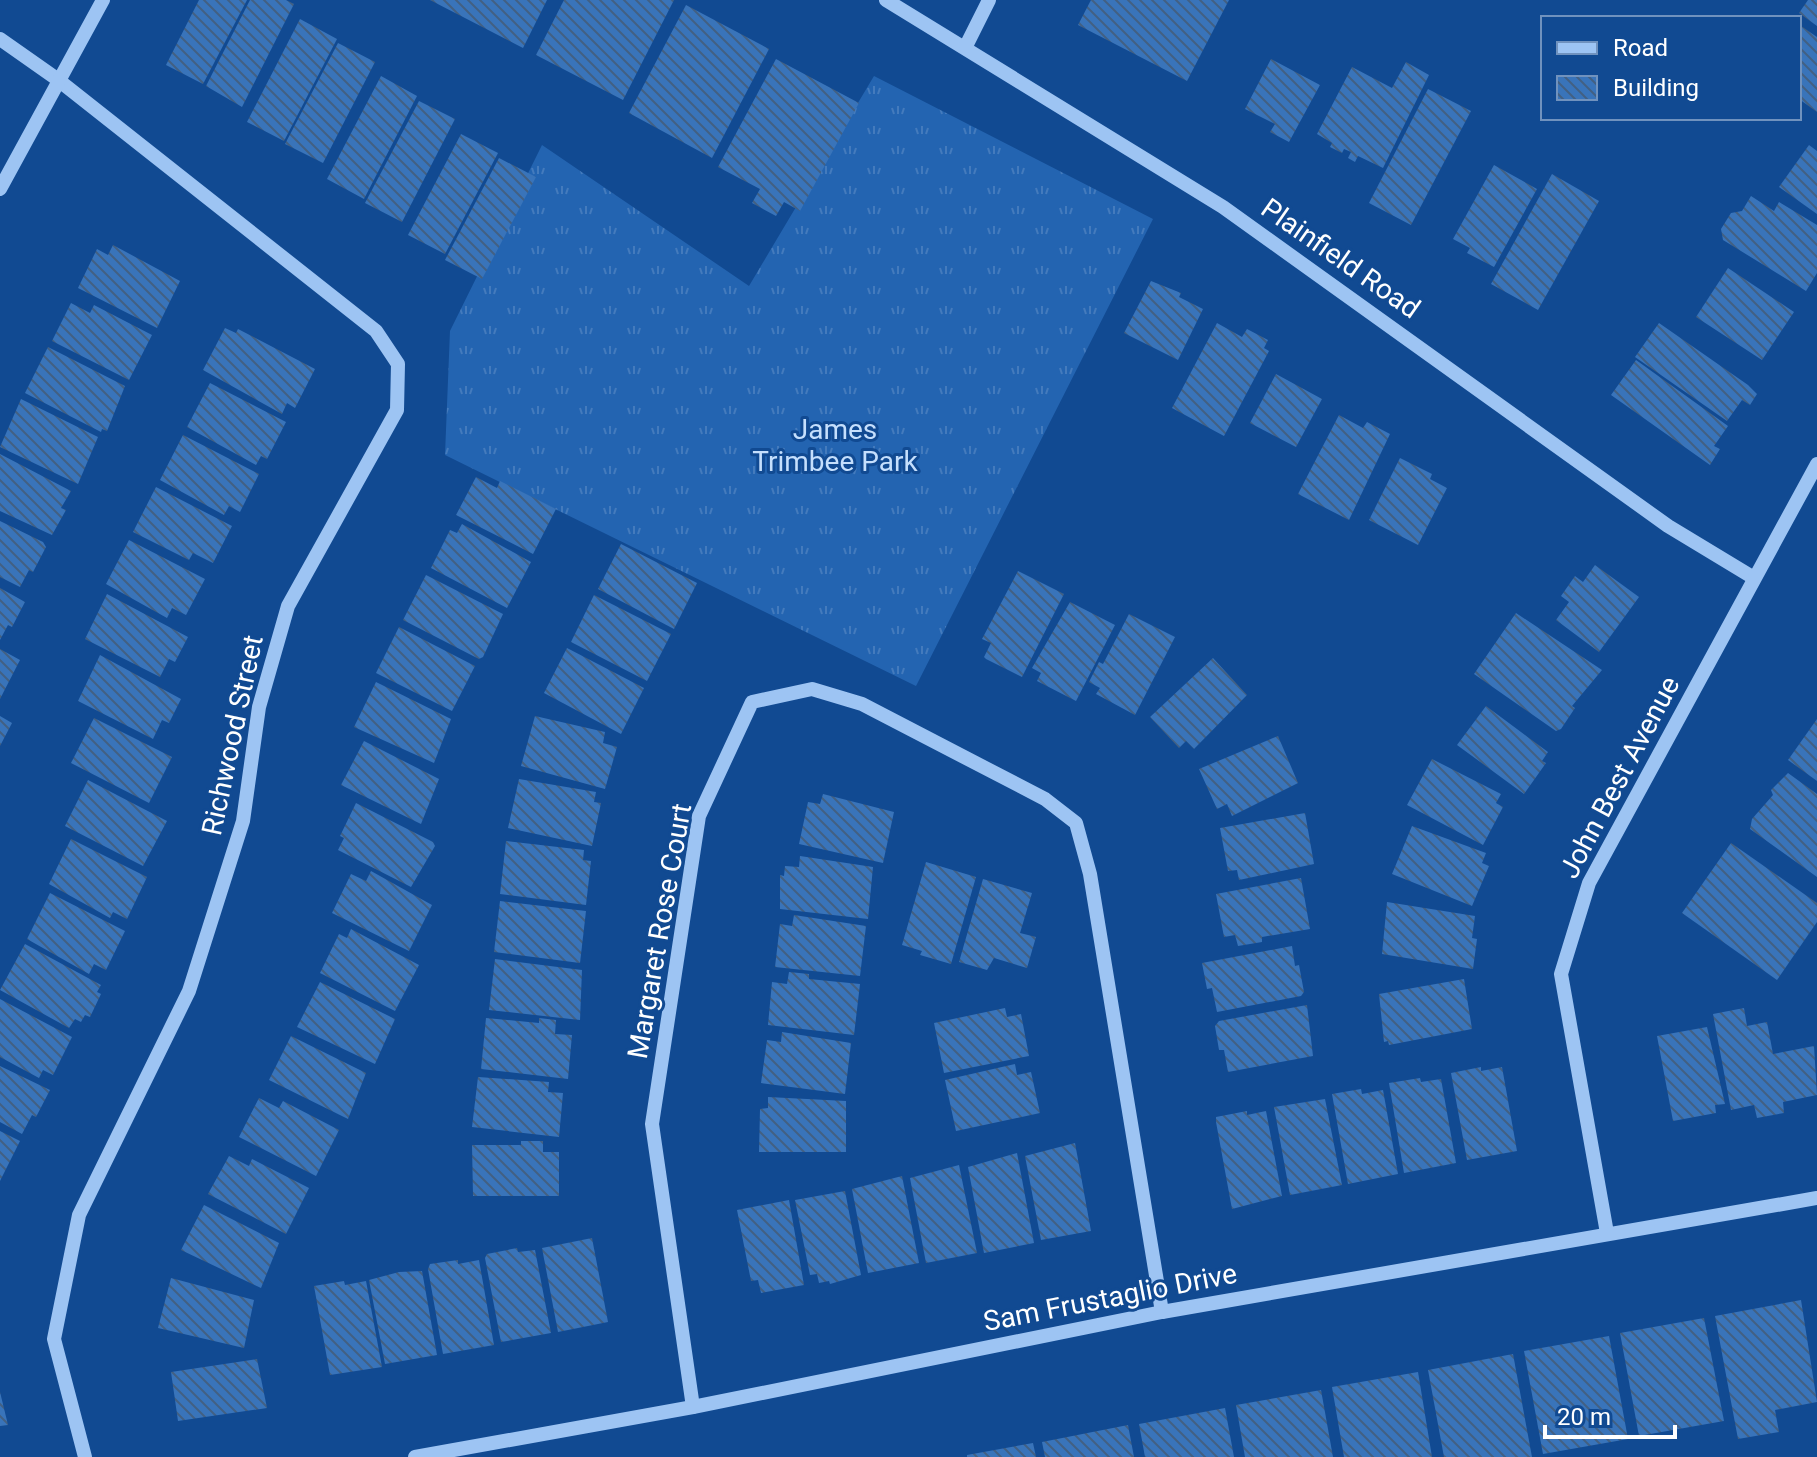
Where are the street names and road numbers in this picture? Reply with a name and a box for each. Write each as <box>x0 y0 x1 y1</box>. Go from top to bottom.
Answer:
street label: Plainfield Road <box>1255 192 1426 325</box>
street label: Richwood Street <box>195 632 270 838</box>
street label: John Best Avenue <box>1552 671 1687 884</box>
street label: Margaret Rose Court <box>621 801 698 1061</box>
street label: Sam Frustaglio Drive <box>981 1257 1240 1338</box>

